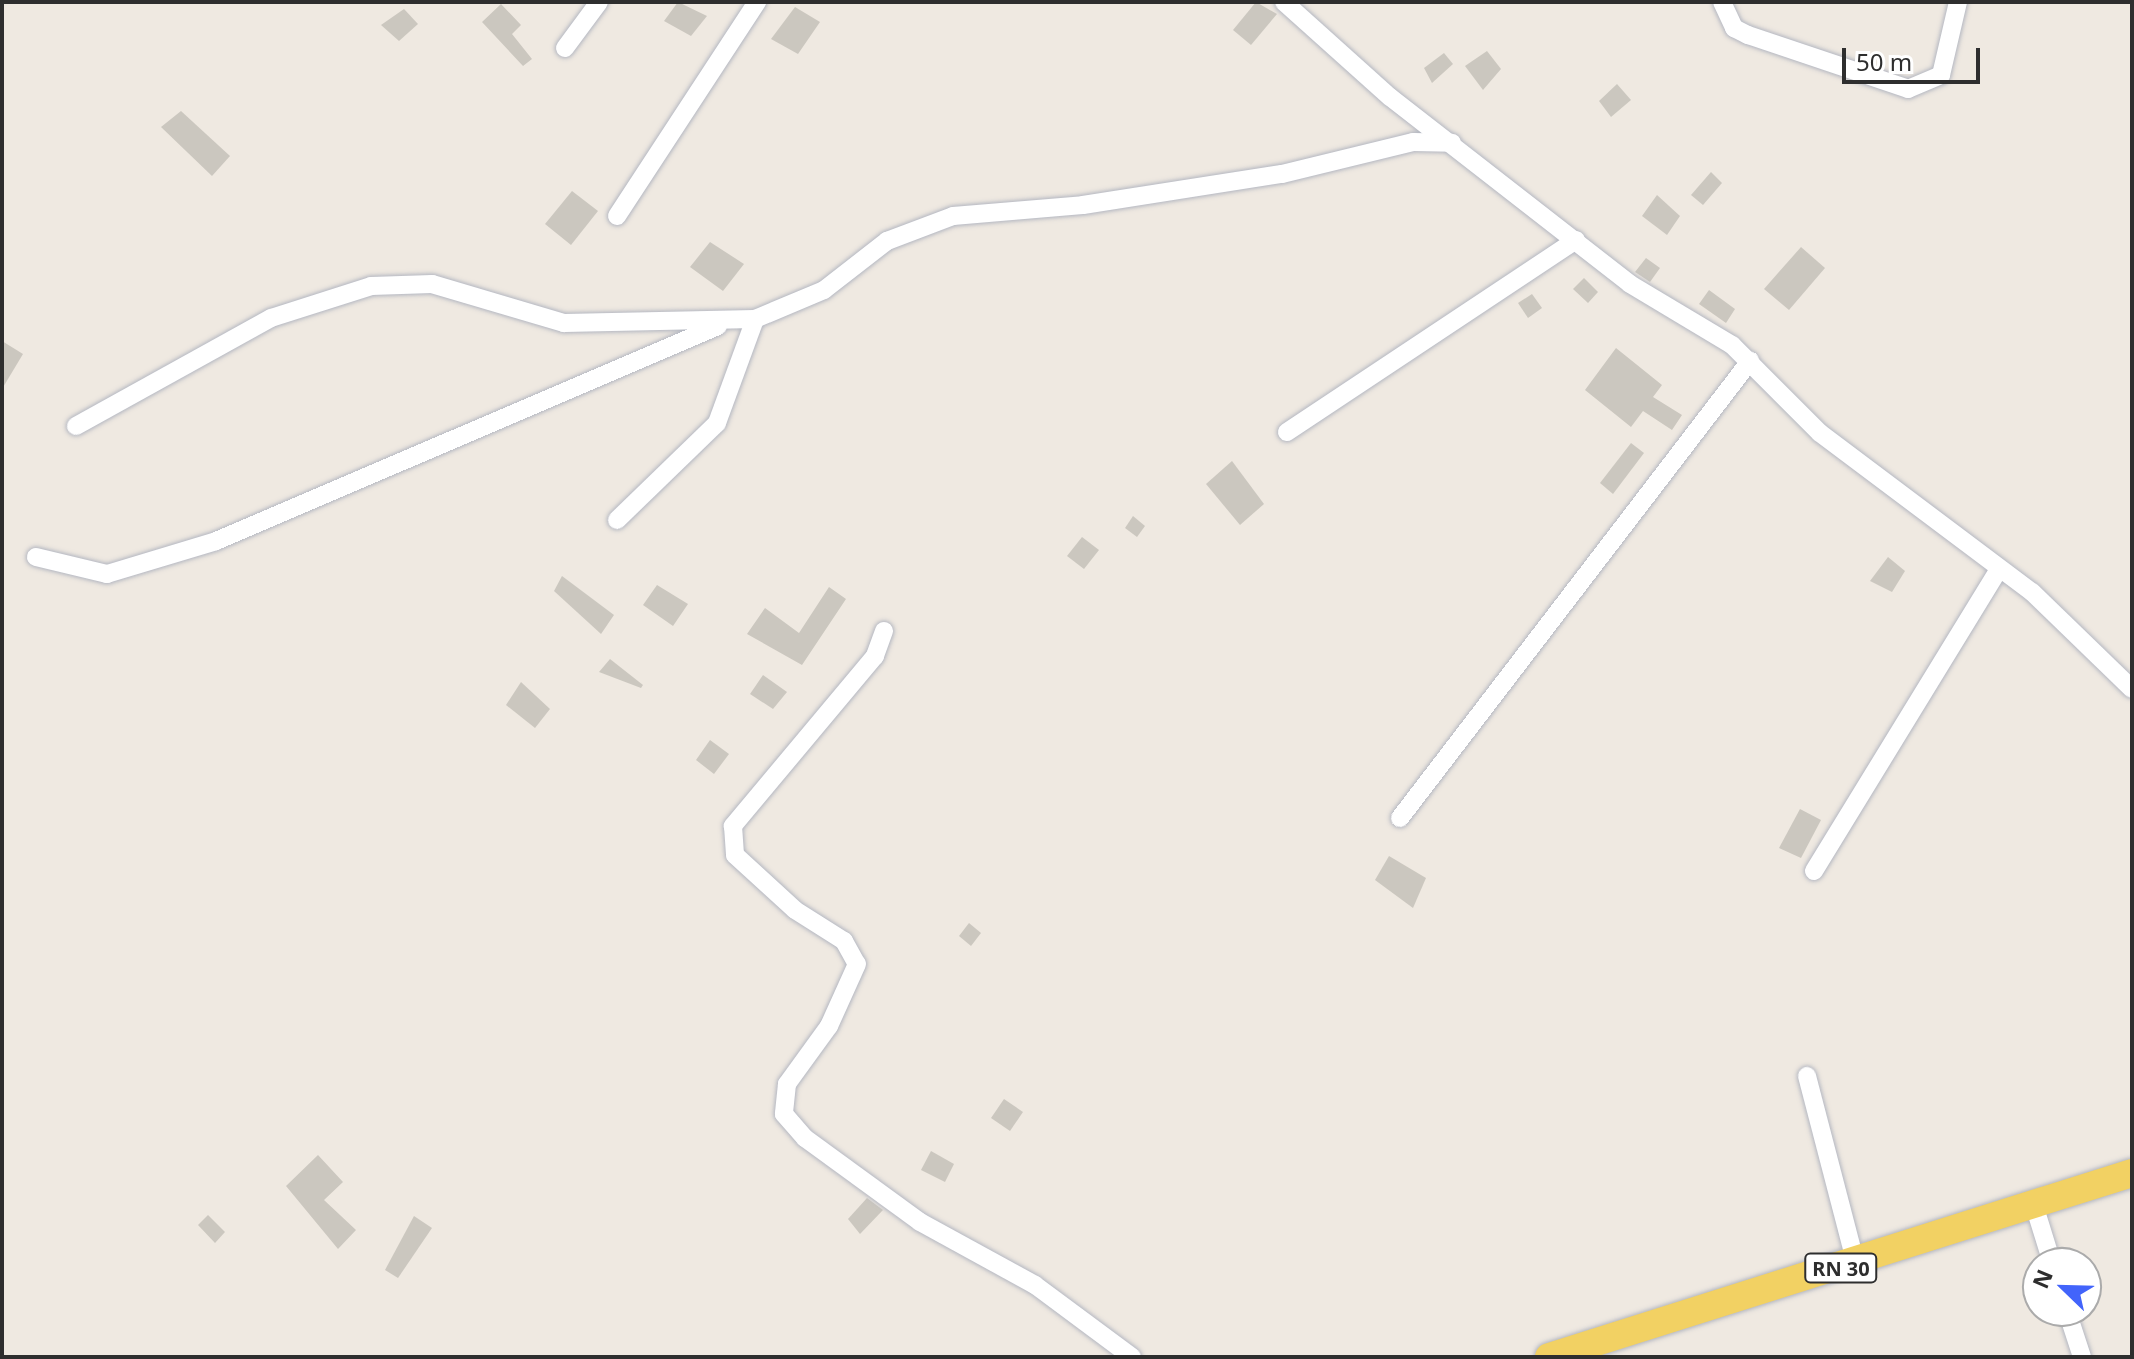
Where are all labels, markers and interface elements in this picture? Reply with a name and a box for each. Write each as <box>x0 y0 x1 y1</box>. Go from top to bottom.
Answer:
scale bar <box>1846 32 1984 82</box>
text: 50 m <box>1856 45 1912 78</box>
north arrow <box>2022 1247 2102 1327</box>
road number: RN 30 <box>1803 1252 1879 1284</box>
text: N <box>2024 1264 2059 1293</box>

